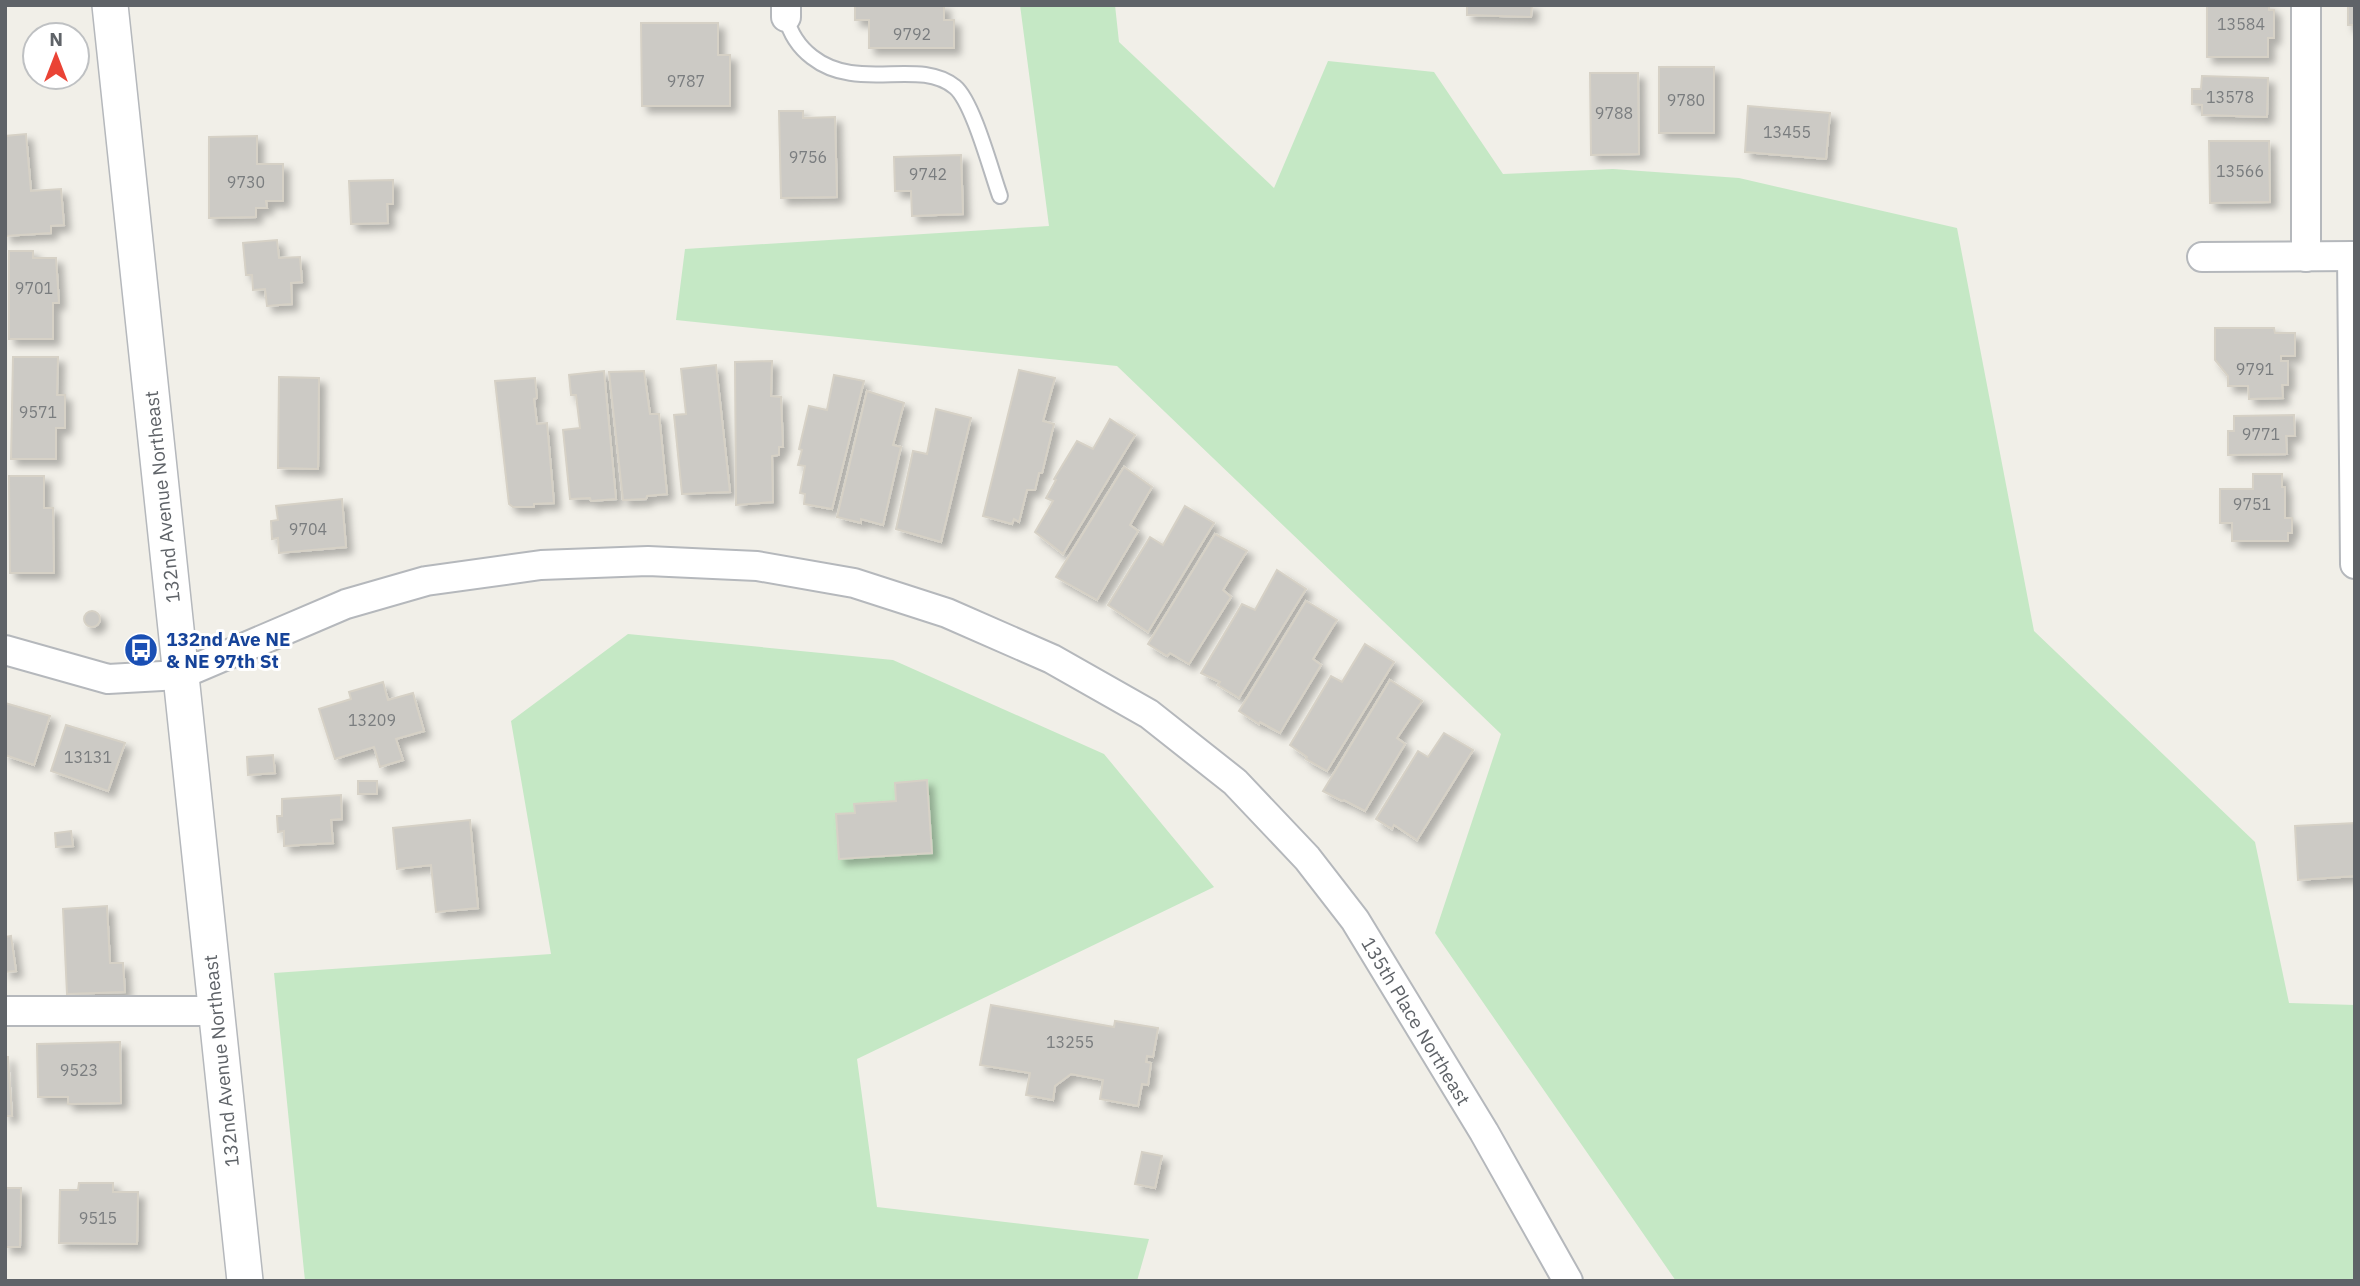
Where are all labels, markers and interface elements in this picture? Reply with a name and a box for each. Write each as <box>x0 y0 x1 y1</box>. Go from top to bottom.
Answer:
house number: 13584 <box>2217 14 2265 34</box>
north arrow <box>21 21 91 91</box>
house number: 9792 <box>893 24 931 44</box>
text: N <box>49 27 63 51</box>
house number: 9787 <box>667 71 705 91</box>
house number: 13578 <box>2206 87 2254 107</box>
house number: 9780 <box>1667 90 1705 110</box>
house number: 9788 <box>1595 103 1633 123</box>
house number: 13455 <box>1763 122 1811 142</box>
house number: 9756 <box>789 147 827 167</box>
house number: 13566 <box>2216 161 2264 181</box>
house number: 9742 <box>909 164 947 184</box>
house number: 9730 <box>227 172 265 192</box>
house number: 9701 <box>15 278 53 298</box>
house number: 9791 <box>2236 359 2274 379</box>
street label: 132nd Avenue Northeast <box>139 390 185 604</box>
house number: 9571 <box>19 402 57 422</box>
house number: 9771 <box>2242 424 2280 444</box>
house number: 9751 <box>2233 494 2271 514</box>
house number: 9704 <box>289 519 327 539</box>
place label: 132nd Ave NE & NE 97th St <box>166 627 291 673</box>
bus stop icon: 132nd Ave NE & NE 97th St <box>122 631 160 669</box>
house number: 13209 <box>348 710 396 730</box>
house number: 13131 <box>64 747 112 767</box>
street label: 135th Place Northeast <box>1356 932 1476 1110</box>
street label: 132nd Avenue Northeast <box>198 954 244 1168</box>
house number: 13255 <box>1046 1032 1094 1052</box>
house number: 9523 <box>60 1060 98 1080</box>
house number: 9515 <box>79 1208 117 1228</box>

